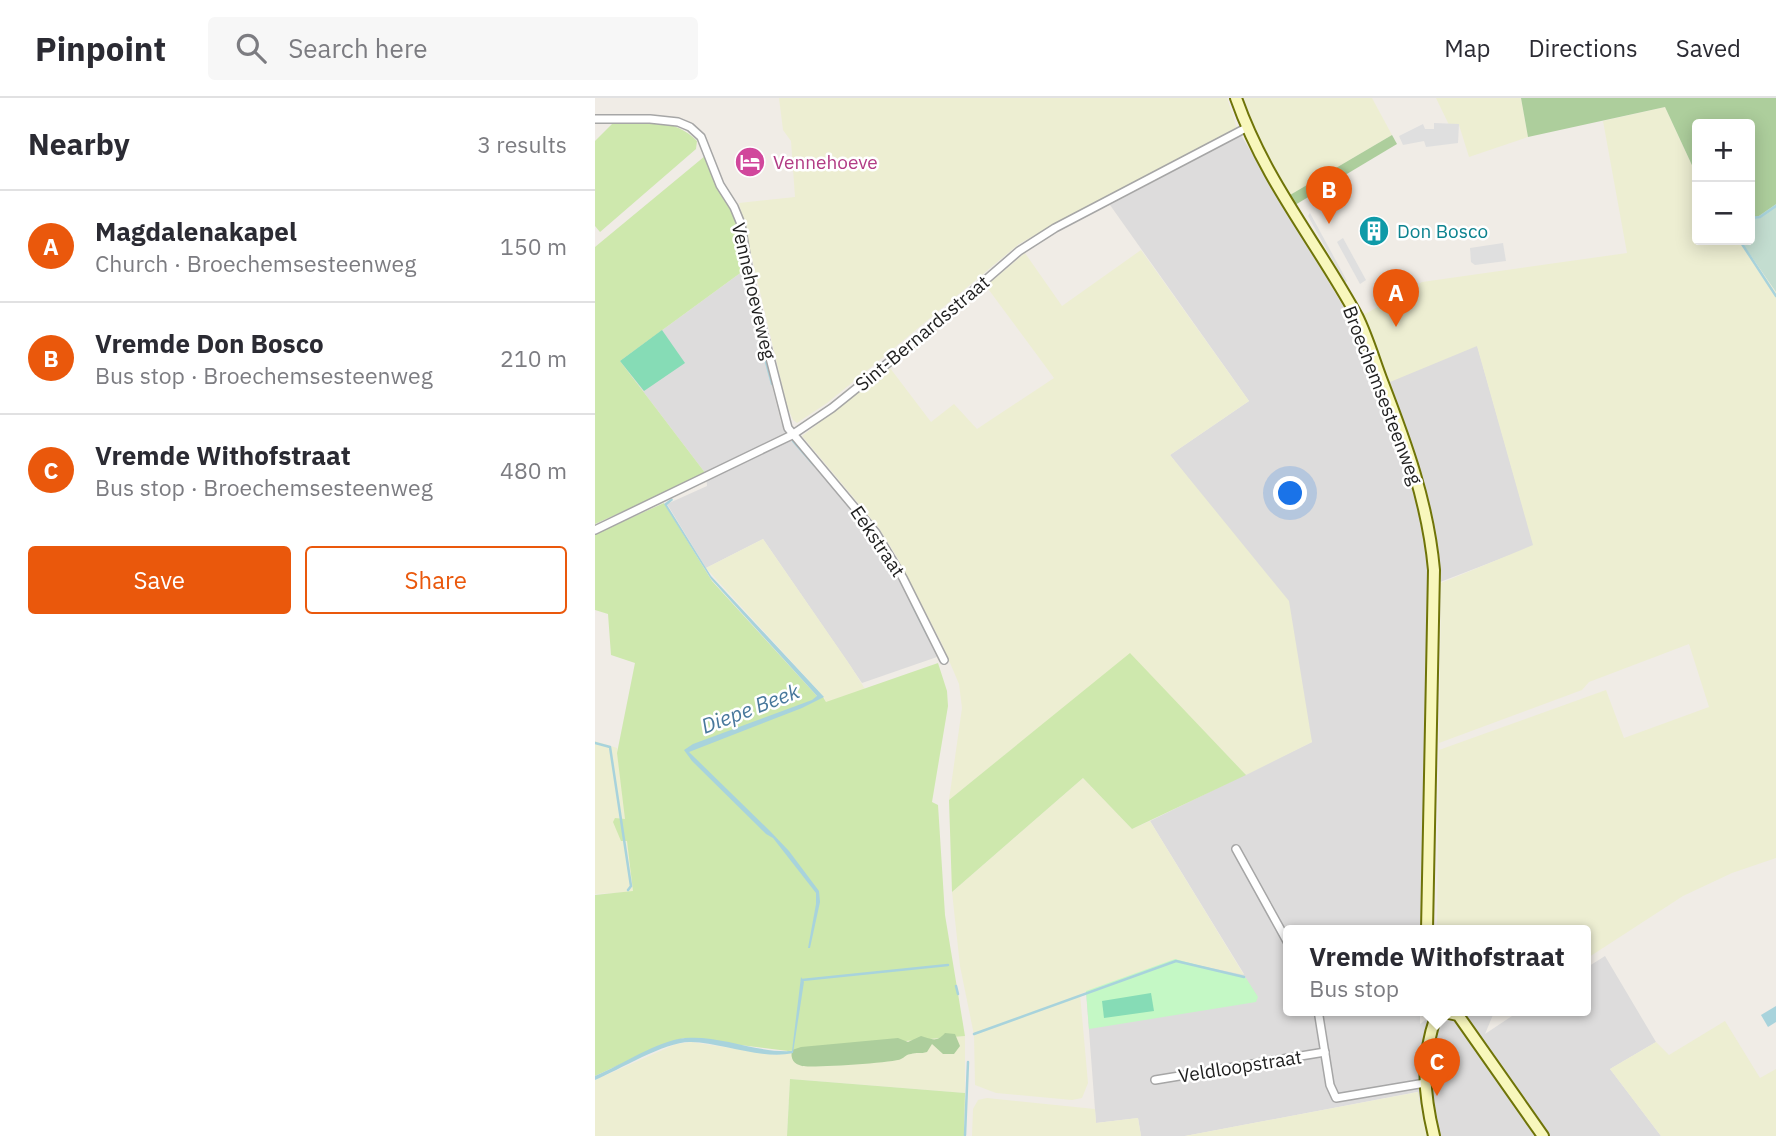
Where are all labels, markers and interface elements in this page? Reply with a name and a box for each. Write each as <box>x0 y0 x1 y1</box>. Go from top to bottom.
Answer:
search box <box>208 17 698 80</box>
text: Pinpoint <box>35 27 166 70</box>
icon: search <box>232 29 270 67</box>
text: Search here <box>288 31 428 65</box>
text: Map <box>1444 32 1490 64</box>
text: Directions <box>1528 32 1638 64</box>
text: Saved <box>1676 32 1741 64</box>
map controls <box>1692 119 1755 245</box>
button: + <box>1692 119 1755 182</box>
text: Nearby <box>28 124 130 163</box>
text: 3 results <box>477 129 567 159</box>
hotel icon: Vennehoeve <box>733 145 767 179</box>
place label: Vennehoeve <box>773 150 878 174</box>
pin: B <box>1306 166 1352 224</box>
button: − <box>1692 182 1755 245</box>
text: Magdalenakapel <box>95 214 297 248</box>
building icon: Don Bosco <box>1357 214 1391 248</box>
place label: Don Bosco <box>1397 219 1488 243</box>
street label: Vennehoeveweg <box>727 220 781 362</box>
text: A <box>43 231 59 261</box>
text: 150 m <box>500 231 567 261</box>
text: Church · Broechemsesteenweg <box>95 248 416 278</box>
pin: A <box>1373 269 1419 327</box>
street label: Sint-Bernardsstraat <box>850 270 994 396</box>
street label: Broechemsesteenweg <box>1338 302 1428 488</box>
text: Vremde Don Bosco <box>95 326 324 360</box>
text: B <box>43 343 59 373</box>
text: 210 m <box>500 343 567 373</box>
text: Bus stop · Broechemsesteenweg <box>95 360 433 390</box>
text: Vremde Withofstraat <box>95 438 351 472</box>
text: C <box>44 455 58 485</box>
text: 480 m <box>500 455 567 485</box>
text: Bus stop · Broechemsesteenweg <box>95 472 433 502</box>
your location <box>1273 476 1307 510</box>
street label: Eekstraat <box>845 501 911 581</box>
button: Save <box>28 546 291 614</box>
button: Share <box>305 546 567 614</box>
water label: Diepe Beek <box>697 676 804 740</box>
popup <box>1283 925 1591 1016</box>
text: Vremde Withofstraat <box>1309 939 1565 973</box>
text: Bus stop <box>1309 973 1399 1003</box>
pin: C <box>1414 1038 1460 1096</box>
street label: Veldloopstraat <box>1177 1044 1303 1088</box>

